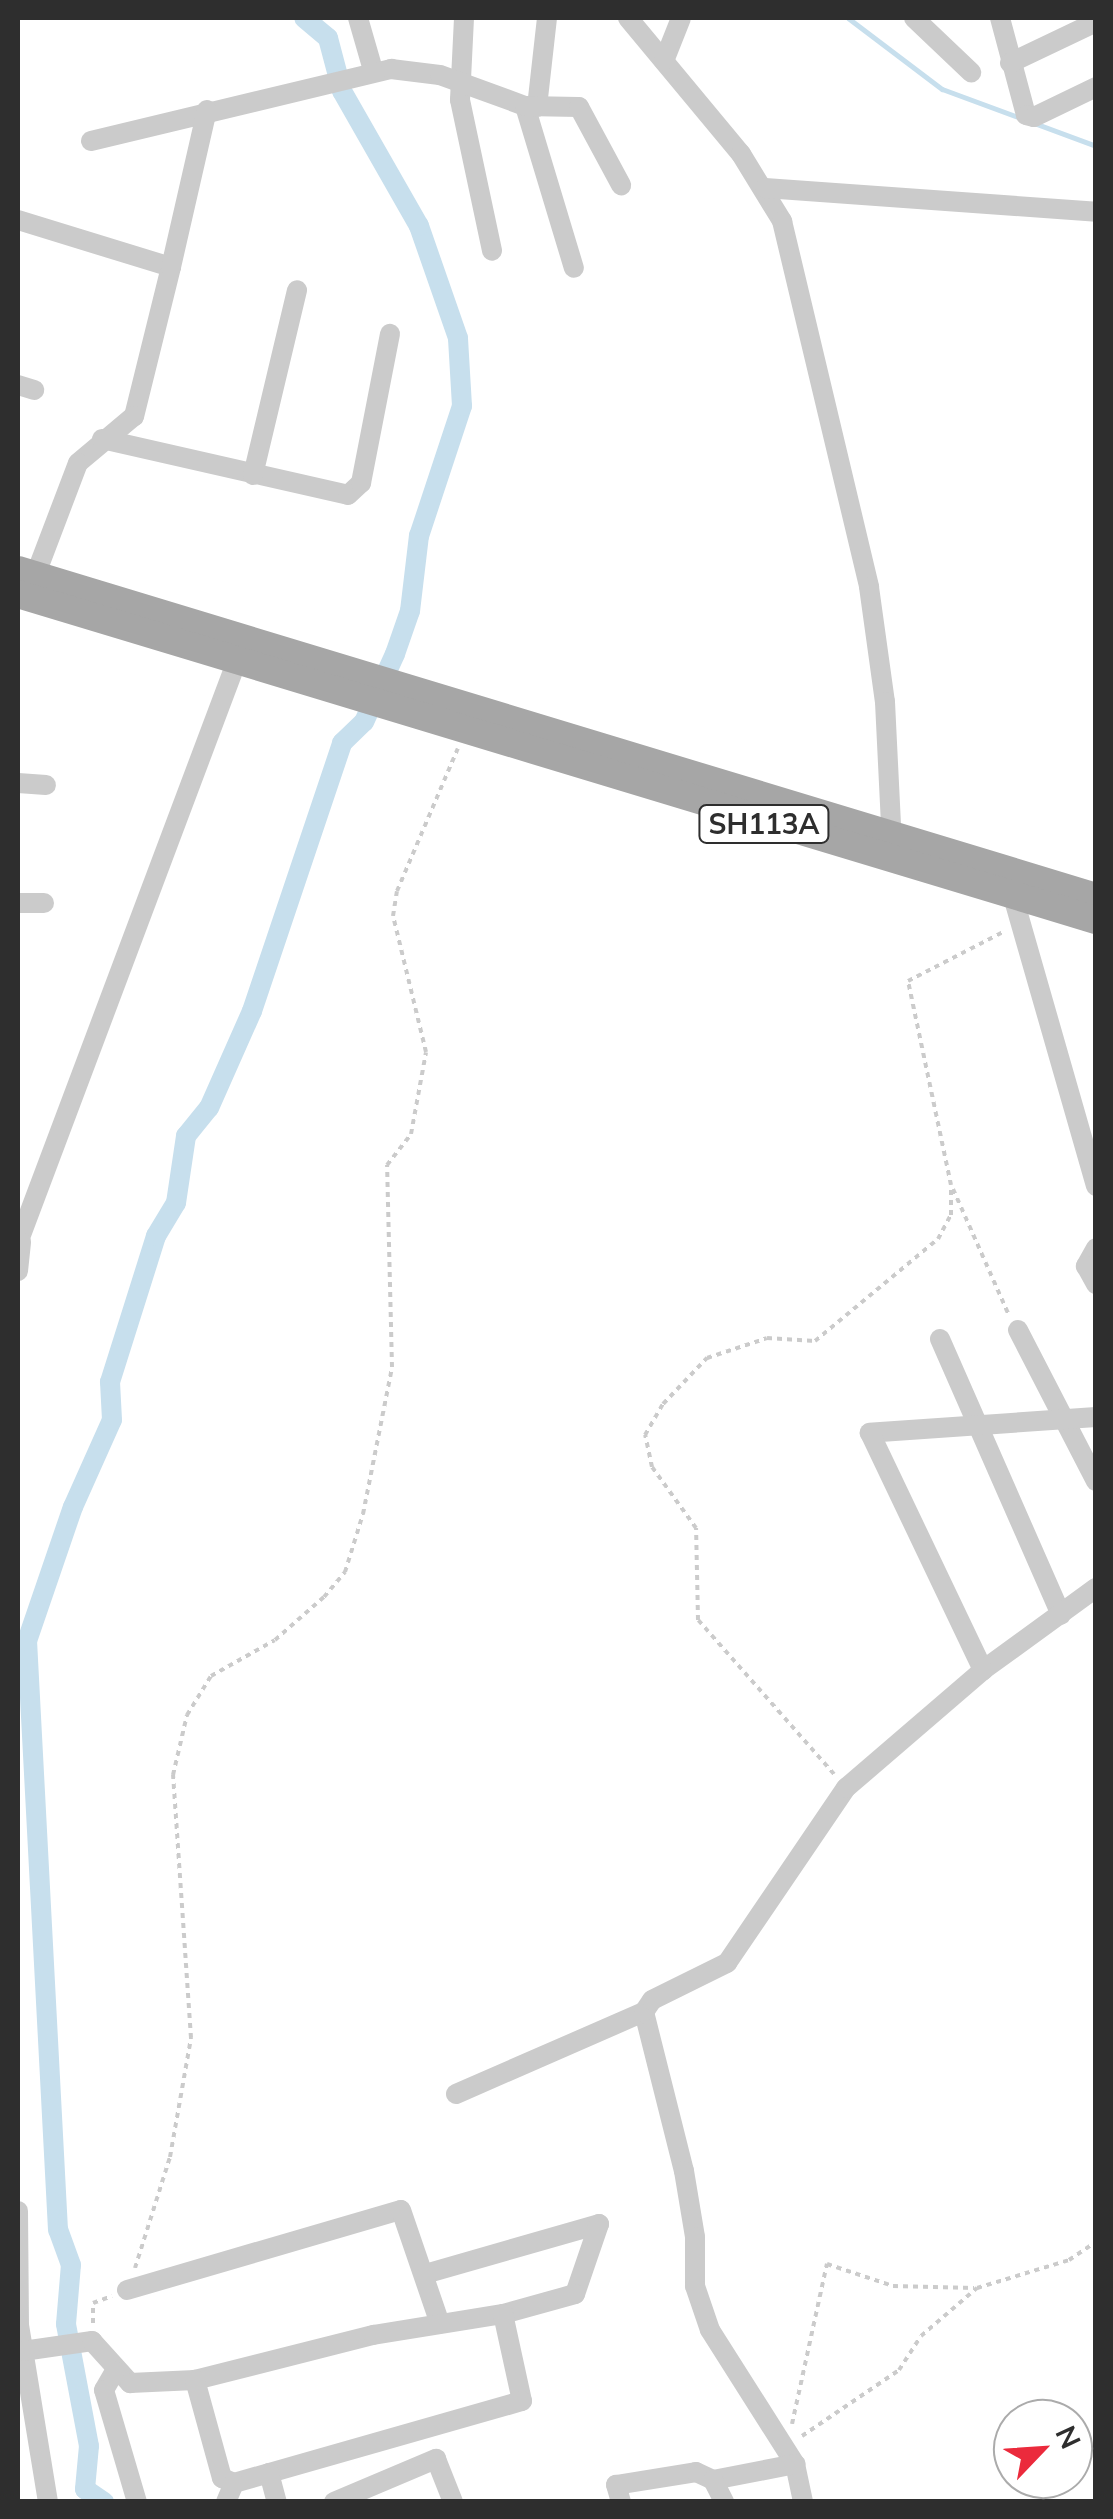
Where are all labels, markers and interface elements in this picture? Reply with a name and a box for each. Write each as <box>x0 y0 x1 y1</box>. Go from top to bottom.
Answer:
road number: SH113A <box>696 801 832 847</box>
north arrow <box>993 2399 1093 2499</box>
text: N <box>1048 2420 1089 2454</box>

